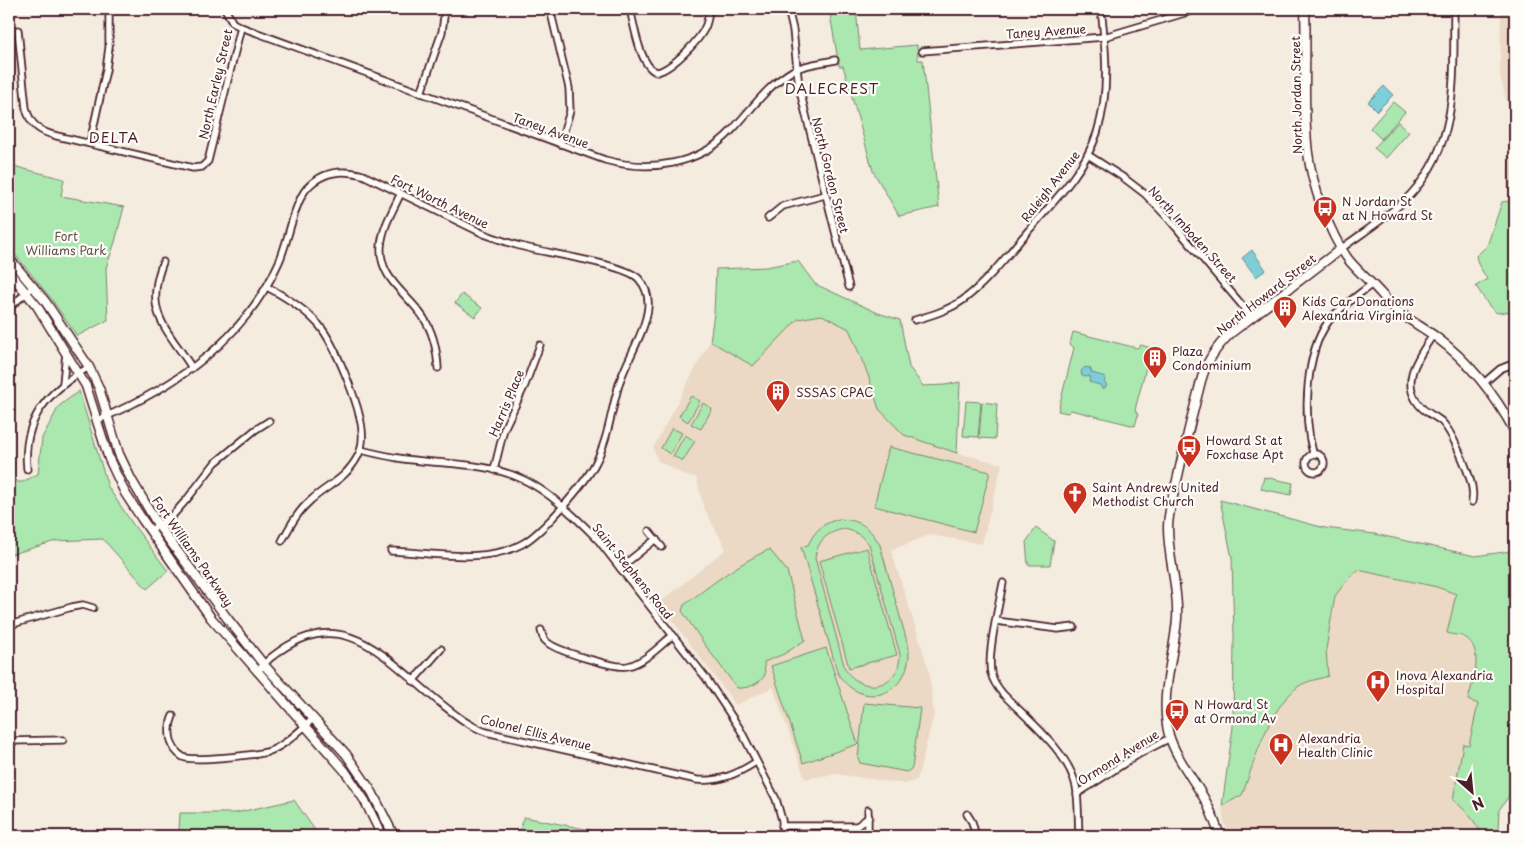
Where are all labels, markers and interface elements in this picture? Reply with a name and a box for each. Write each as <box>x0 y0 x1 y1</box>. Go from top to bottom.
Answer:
street label: Taney Avenue <box>1005 19 1087 43</box>
street label: North Earley Street <box>194 27 236 141</box>
street label: North Jordan Street <box>1286 36 1306 154</box>
district label: DALECREST <box>785 78 879 99</box>
street label: Taney Avenue <box>510 108 592 152</box>
street label: North Gordon Street <box>808 115 854 235</box>
district label: DELTA <box>89 127 139 148</box>
street label: Raleigh Avenue <box>1016 146 1084 226</box>
street label: Fort Worth Avenue <box>388 169 492 233</box>
street label: North Imboden Street <box>1145 182 1241 286</box>
place label: N Jordan St at N Howard St <box>1342 192 1433 224</box>
bus stop icon: N Jordan St at N Howard St <box>1312 195 1338 229</box>
park label: Fort Williams Park <box>26 227 106 259</box>
street label: North Howard Street <box>1212 249 1320 339</box>
place label: Kids Car Donations Alexandria Virginia <box>1302 292 1415 324</box>
building icon: Kids Car Donations Alexandria Virginia <box>1272 295 1298 329</box>
place label: Plaza Condominium <box>1172 342 1251 374</box>
building icon: Plaza Condominium <box>1142 345 1168 379</box>
street label: Harris Place <box>484 367 528 439</box>
building icon: SSSAS CPAC <box>765 379 791 413</box>
place label: SSSAS CPAC <box>796 383 873 401</box>
place label: Howard St at Foxchase Apt <box>1206 431 1284 463</box>
bus stop icon: Howard St at Foxchase Apt <box>1176 434 1202 468</box>
place label: Saint Andrews United Methodist Church <box>1092 478 1219 510</box>
church icon: Saint Andrews United Methodist Church <box>1062 481 1088 515</box>
street label: Fort Williams Parkway <box>148 492 238 610</box>
street label: Saint Stephens Road <box>588 519 678 623</box>
place label: Inova Alexandria Hospital <box>1396 666 1494 698</box>
hospital icon: Inova Alexandria Hospital <box>1365 669 1391 703</box>
place label: N Howard St at Ormond Av <box>1194 695 1277 727</box>
bus stop icon: N Howard St at Ormond Av <box>1164 698 1190 732</box>
street label: Colonel Ellis Avenue <box>478 709 594 755</box>
street label: Ormond Avenue <box>1074 725 1162 789</box>
place label: Alexandria Health Clinic <box>1298 729 1373 761</box>
hospital icon: Alexandria Health Clinic <box>1268 732 1294 766</box>
north arrow <box>1446 768 1496 818</box>
text: N <box>1468 792 1488 816</box>

